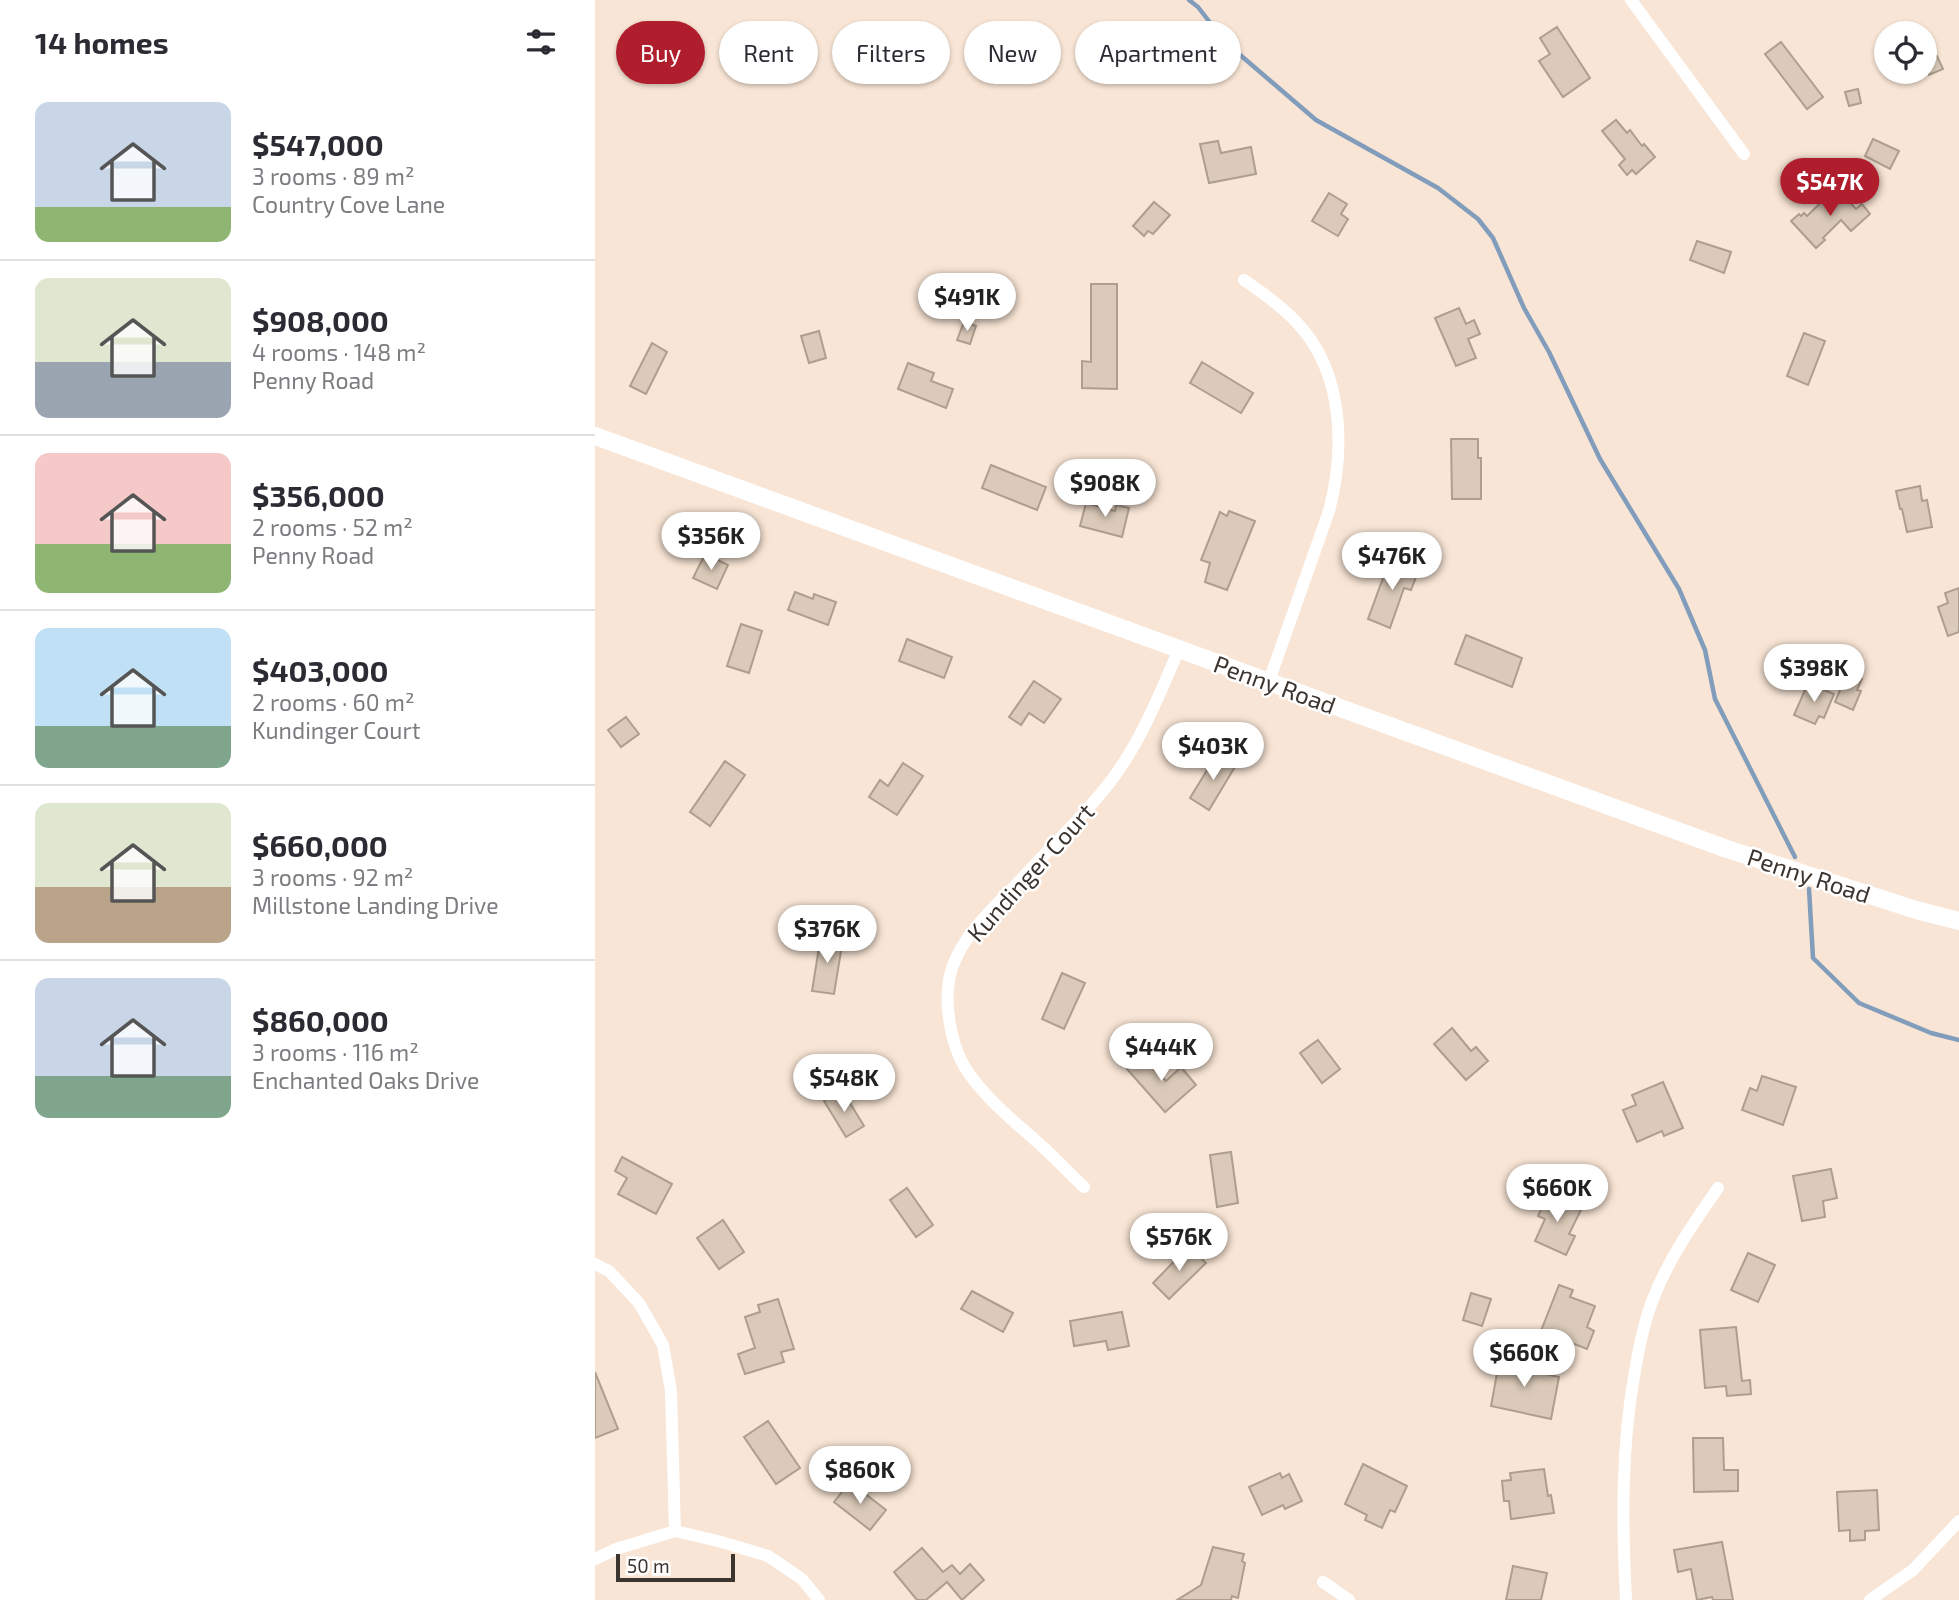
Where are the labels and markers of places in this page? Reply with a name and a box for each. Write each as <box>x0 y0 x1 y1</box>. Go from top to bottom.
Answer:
pin: $547K <box>1781 158 1879 218</box>
pin: $491K <box>918 274 1016 333</box>
pin: $908K <box>1056 460 1154 519</box>
pin: $356K <box>662 512 760 572</box>
pin: $476K <box>1343 532 1441 592</box>
pin: $398K <box>1765 644 1863 704</box>
pin: $403K <box>1164 722 1262 782</box>
pin: $376K <box>778 906 876 965</box>
pin: $444K <box>1112 1024 1210 1083</box>
pin: $548K <box>795 1054 893 1114</box>
pin: $660K <box>1508 1164 1606 1224</box>
pin: $576K <box>1130 1214 1228 1273</box>
pin: $660K <box>1475 1330 1573 1389</box>
pin: $860K <box>811 1446 909 1506</box>

